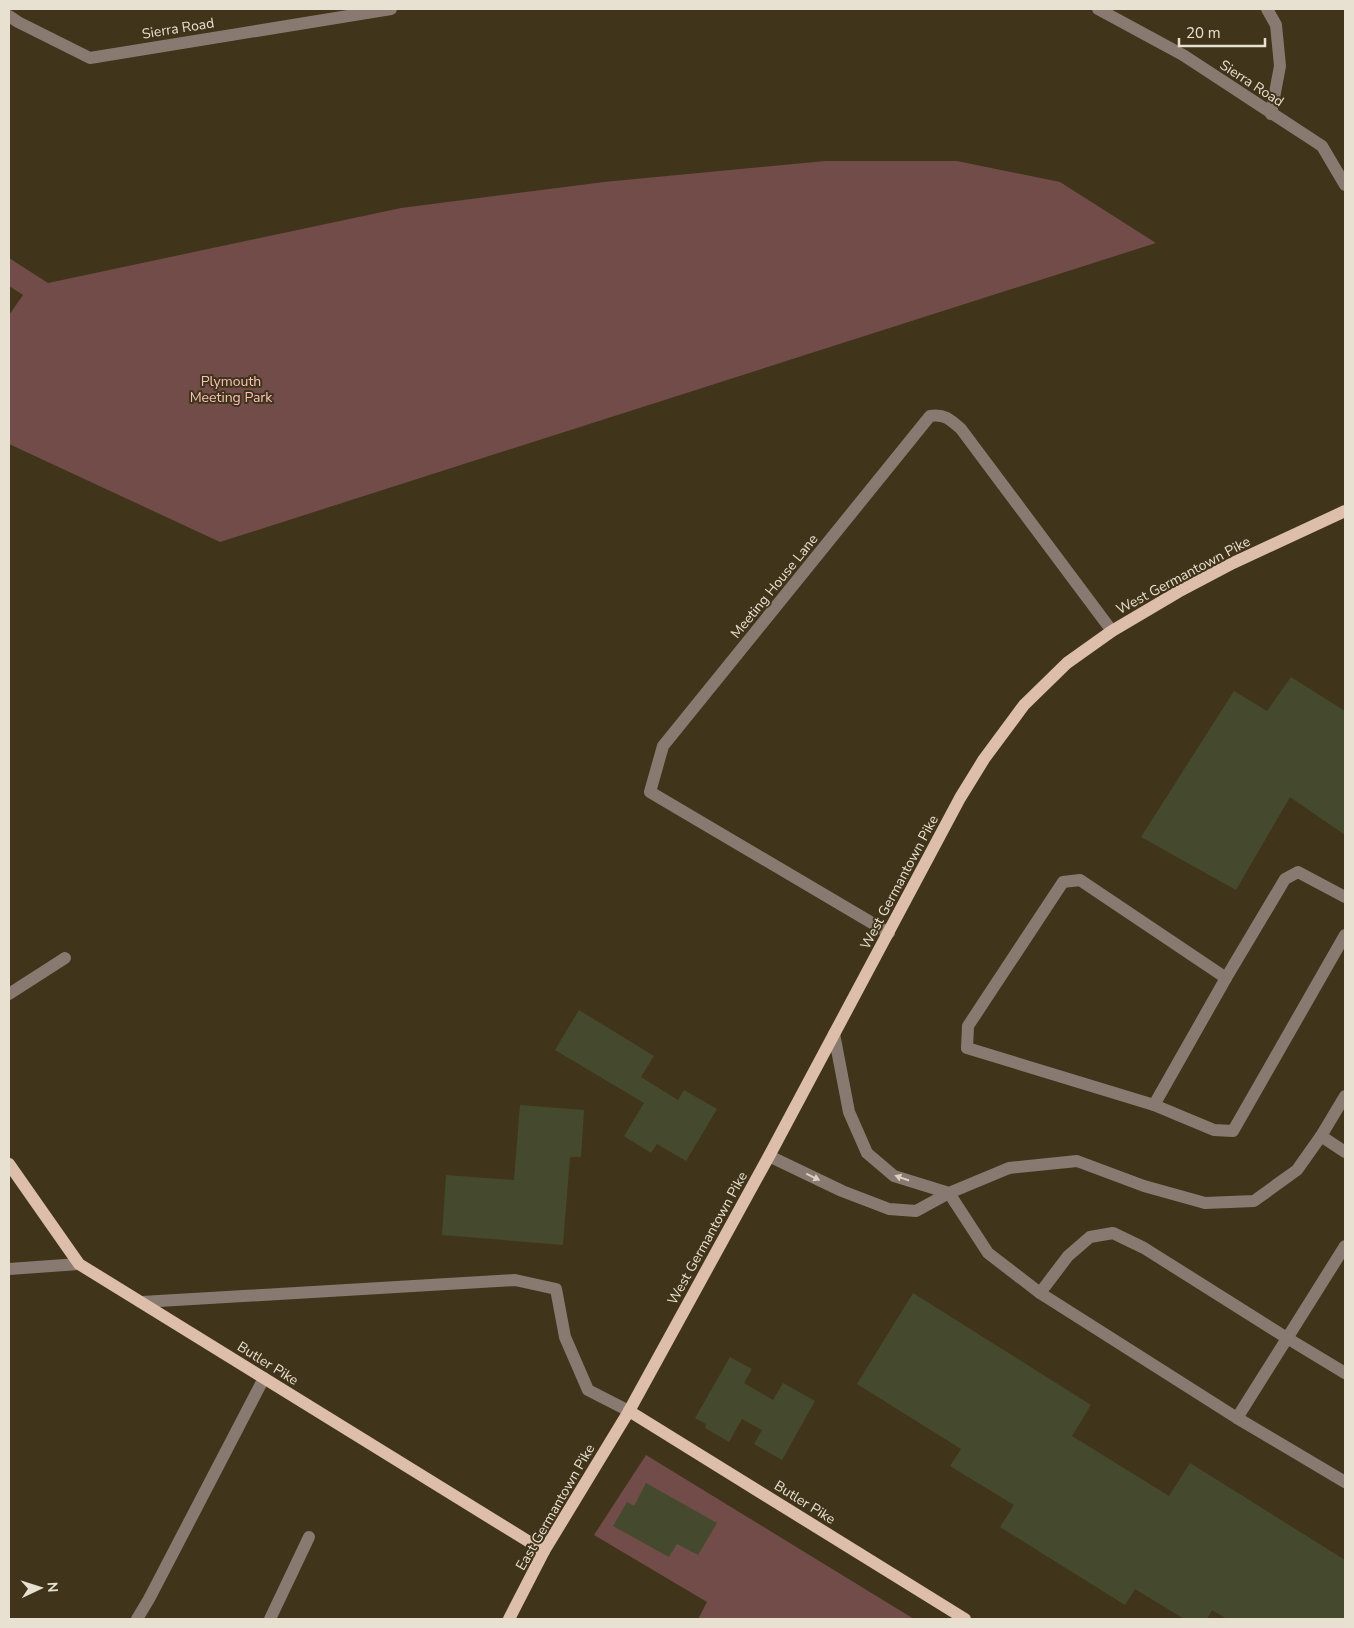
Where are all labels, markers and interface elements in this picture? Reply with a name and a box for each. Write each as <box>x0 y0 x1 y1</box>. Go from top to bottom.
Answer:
street label: Sierra Road <box>141 13 216 44</box>
scale bar <box>1179 15 1265 47</box>
text: 20 m <box>1186 23 1221 43</box>
street label: Sierra Road <box>1216 56 1287 111</box>
park label: Plymouth Meeting Park <box>190 372 273 407</box>
street label: Meeting House Lane <box>726 530 822 643</box>
street label: West Germantown Pike <box>1113 532 1254 619</box>
street label: West Germantown Pike <box>856 812 943 953</box>
street label: West Germantown Pike <box>663 1168 752 1308</box>
one-way arrow <box>806 1173 820 1181</box>
one-way arrow <box>895 1174 910 1181</box>
street label: Butler Pike <box>234 1337 302 1390</box>
street label: East Germantown Pike <box>511 1441 599 1574</box>
street label: Butler Pike <box>771 1476 839 1529</box>
north arrow <box>15 1563 65 1613</box>
text: N <box>43 1581 62 1593</box>

